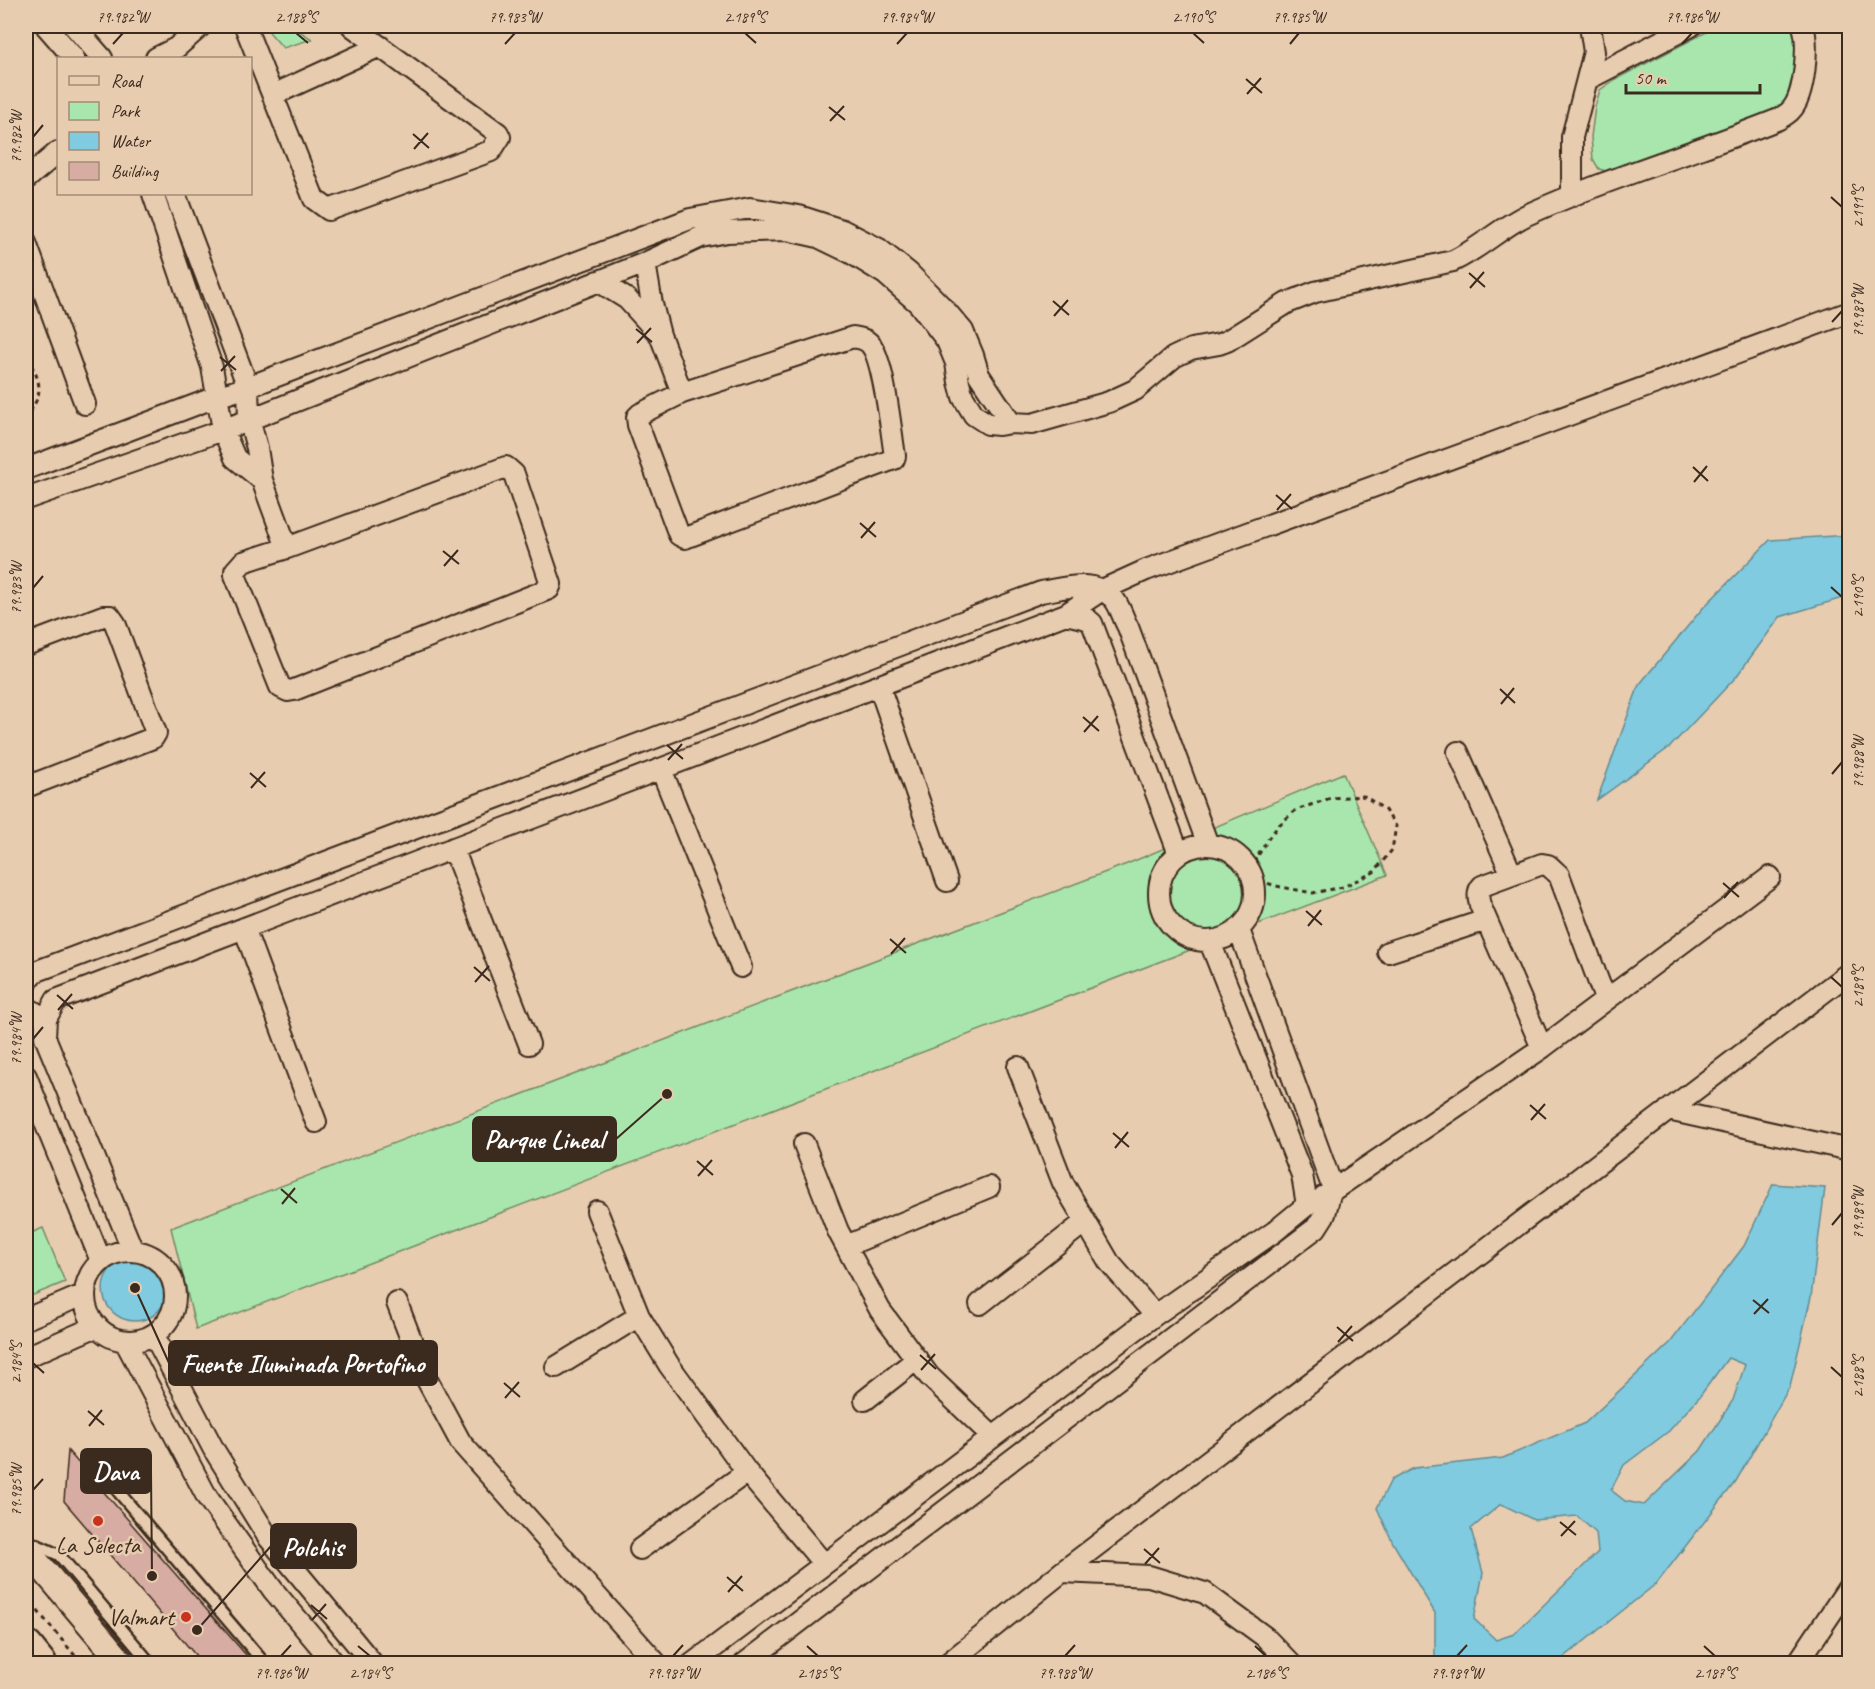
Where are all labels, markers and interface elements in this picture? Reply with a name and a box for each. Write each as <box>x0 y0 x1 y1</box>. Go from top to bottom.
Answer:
text: 79.982°W <box>97 8 152 27</box>
text: 2.188°S <box>275 8 319 27</box>
text: 79.983°W <box>489 8 544 27</box>
text: 2.189°S <box>724 8 768 27</box>
text: 79.984°W <box>881 8 936 27</box>
text: 2.190°S <box>1172 8 1216 27</box>
text: 79.985°W <box>1273 8 1328 27</box>
text: 79.986°W <box>1666 8 1721 27</box>
legend <box>57 57 252 195</box>
scale bar <box>1626 57 1760 95</box>
text: 50 m <box>1635 67 1668 89</box>
text: Road <box>111 70 144 92</box>
text: Park <box>111 100 141 122</box>
text: 79.982°W <box>7 108 26 163</box>
text: Water <box>111 130 152 152</box>
text: Building <box>111 160 160 182</box>
text: 2.191°S <box>1849 184 1868 228</box>
text: 79.987°W <box>1849 282 1868 337</box>
text: 79.983°W <box>7 559 26 614</box>
text: 2.190°S <box>1849 574 1868 618</box>
text: 79.988°W <box>1849 733 1868 788</box>
text: 2.189°S <box>1849 964 1868 1008</box>
text: 79.984°W <box>7 1010 26 1065</box>
callout: Parque Lineal <box>473 1117 616 1161</box>
text: Parque Lineal <box>484 1123 609 1156</box>
text: 79.989°W <box>1849 1184 1868 1239</box>
text: 2.184°S <box>7 1340 26 1384</box>
callout: Fuente Iluminada Portofino <box>169 1341 437 1385</box>
text: Fuente Iluminada Portofino <box>181 1347 426 1380</box>
text: 2.188°S <box>1849 1354 1868 1398</box>
callout: Dava <box>81 1449 151 1493</box>
text: Dava <box>93 1455 141 1488</box>
text: 79.985°W <box>7 1461 26 1516</box>
marker: La Selecta <box>91 1514 105 1528</box>
callout: Polchis <box>271 1524 356 1568</box>
place label: La Selecta <box>56 1530 142 1560</box>
text: Polchis <box>282 1531 346 1564</box>
place label: Valmart <box>108 1602 176 1632</box>
marker: Valmart <box>179 1610 193 1624</box>
text: 79.986°W <box>255 1664 310 1683</box>
text: 2.184°S <box>349 1664 393 1683</box>
text: 79.987°W <box>647 1664 702 1683</box>
text: 2.185°S <box>797 1664 841 1683</box>
text: 79.988°W <box>1039 1664 1094 1683</box>
text: 2.186°S <box>1245 1664 1289 1683</box>
text: 79.989°W <box>1431 1664 1486 1683</box>
text: 2.187°S <box>1694 1664 1738 1683</box>

